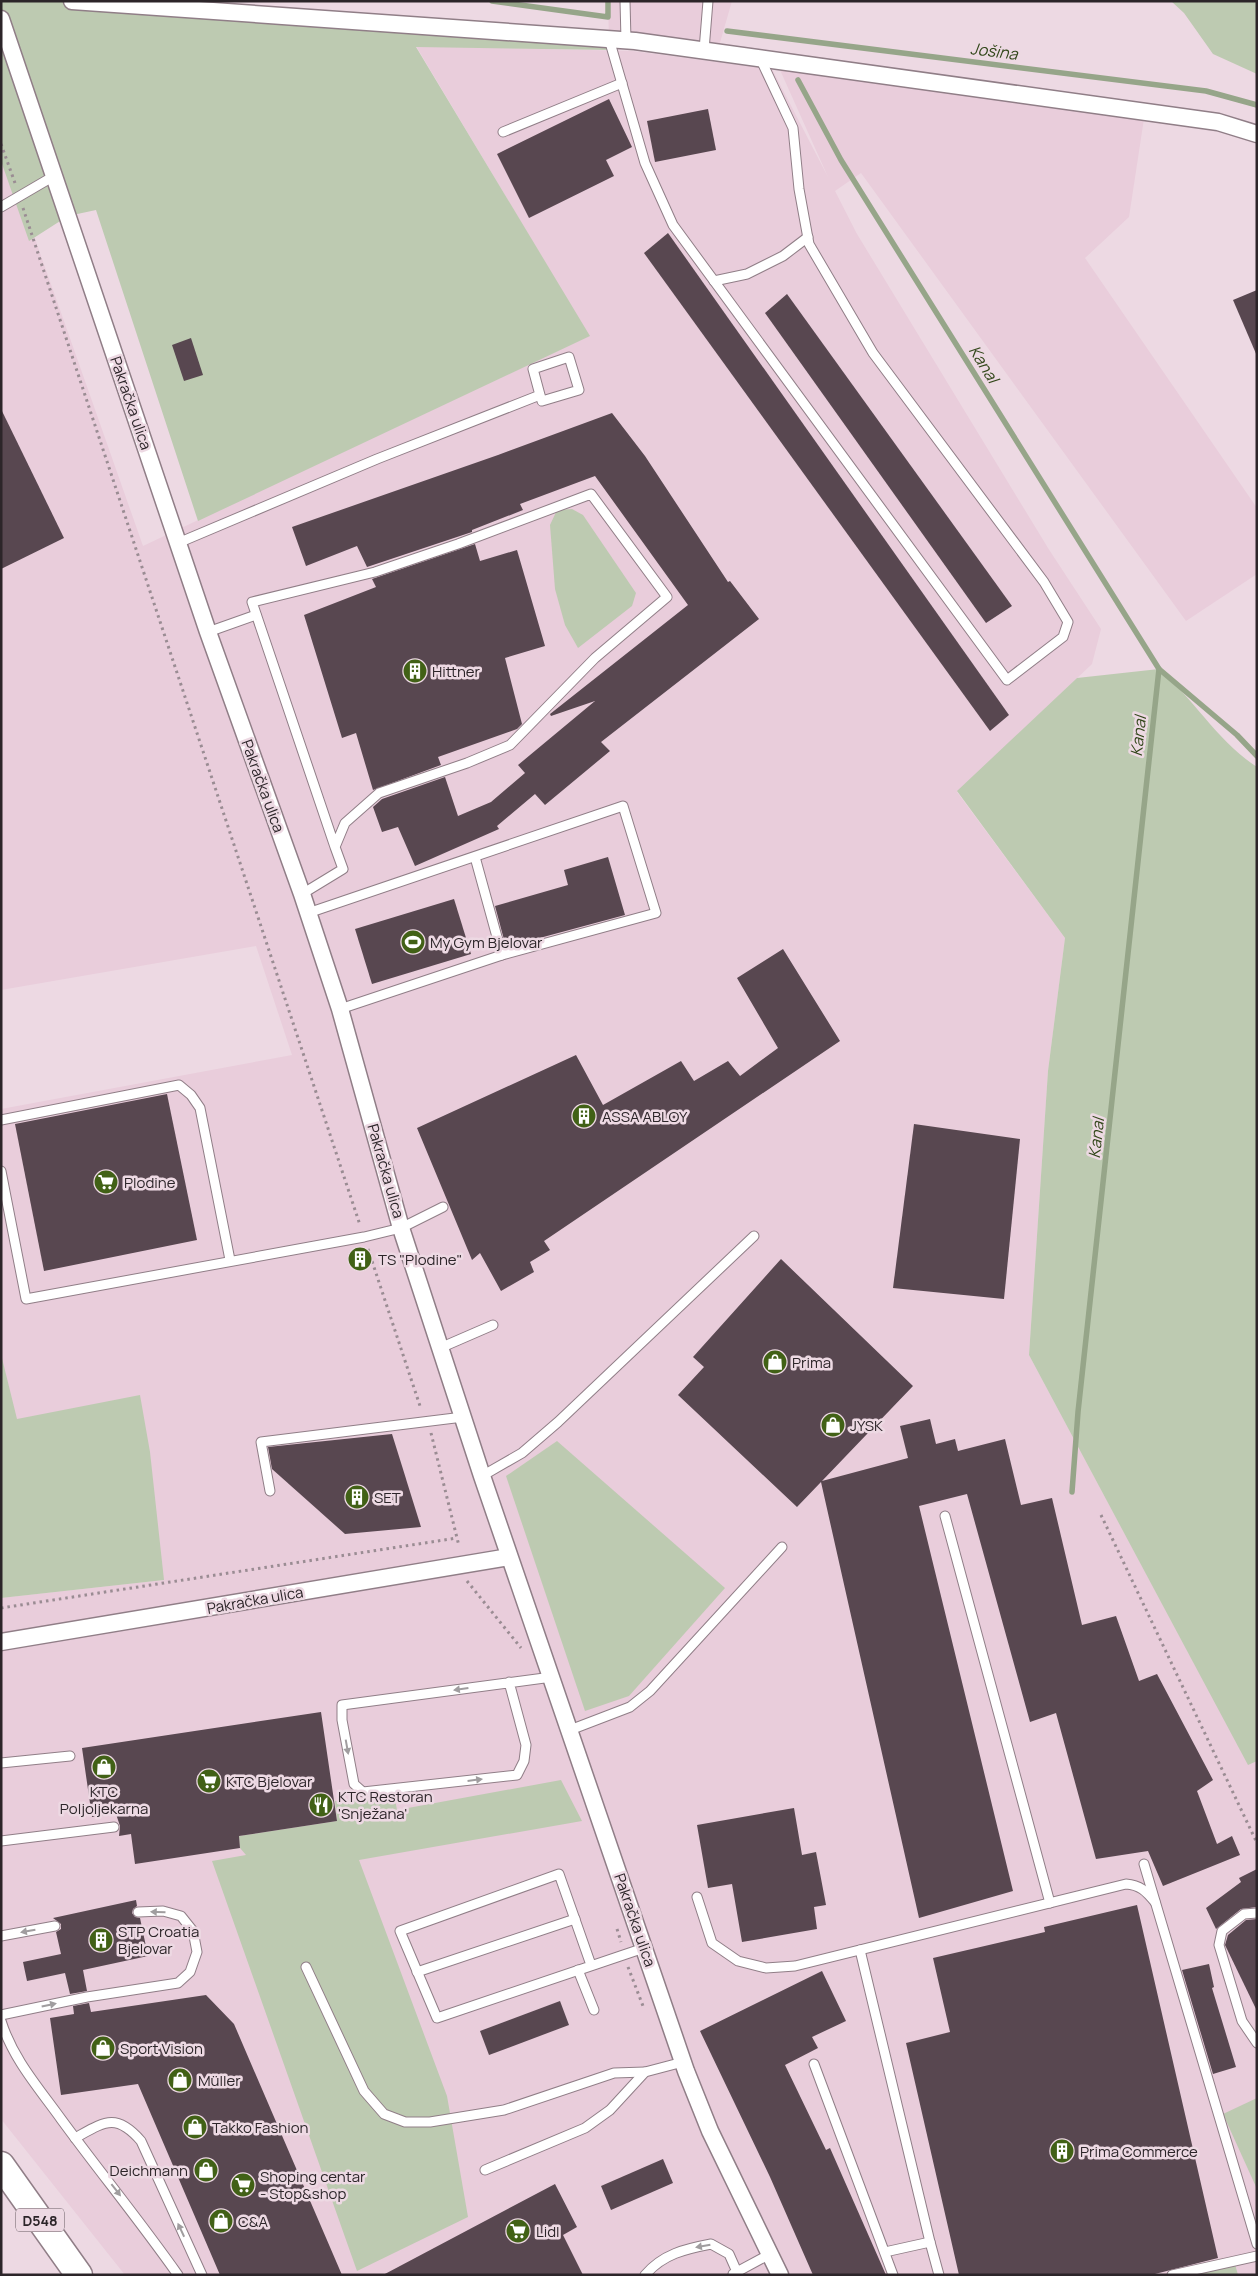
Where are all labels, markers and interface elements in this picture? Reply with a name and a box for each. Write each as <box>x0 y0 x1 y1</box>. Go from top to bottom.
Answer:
water label: Jošina <box>969 37 1020 65</box>
water label: Kanal <box>964 341 1005 389</box>
street label: Pakračka ulica <box>105 353 157 453</box>
building icon: Hittner <box>402 658 428 684</box>
place label: Hittner <box>432 661 481 682</box>
water label: Kanal <box>1125 712 1151 757</box>
street label: Pakračka ulica <box>236 737 290 835</box>
sports icon: My Gym Bjelovar <box>400 929 426 955</box>
place label: My Gym Bjelovar <box>430 932 543 953</box>
building icon: ASSA ABLOY <box>571 1103 597 1129</box>
place label: ASSA ABLOY <box>602 1106 688 1127</box>
water label: Kanal <box>1083 1114 1109 1159</box>
street label: Pakračka ulica <box>362 1121 410 1221</box>
supermarket icon: Plodine <box>93 1169 119 1195</box>
place label: Plodine <box>124 1172 176 1193</box>
building icon: TS "Plodine" <box>347 1246 373 1272</box>
place label: TS "Plodine" <box>378 1249 462 1270</box>
shop icon: Prima <box>762 1349 788 1375</box>
place label: Prima <box>792 1352 831 1373</box>
shop icon: JYSK <box>820 1412 846 1438</box>
place label: JYSK <box>850 1415 883 1436</box>
building icon: SET <box>344 1484 370 1510</box>
place label: SET <box>374 1487 401 1508</box>
street label: Pakračka ulica <box>205 1581 305 1619</box>
one-way arrow <box>453 1685 469 1693</box>
one-way arrow <box>343 1740 351 1756</box>
shop icon: KTC Poljoljekarna <box>91 1754 117 1780</box>
supermarket icon: KTC Bjelovar <box>196 1768 222 1794</box>
place label: KTC Bjelovar <box>226 1771 313 1792</box>
one-way arrow <box>468 1776 484 1784</box>
place label: KTC Poljoljekarna <box>60 1781 148 1819</box>
place label: KTC Restoran 'Snježana' <box>338 1786 433 1824</box>
restaurant icon: KTC Restoran 'Snježana' <box>308 1792 334 1818</box>
street label: Pakračka ulica <box>609 1870 661 1970</box>
one-way arrow <box>149 1907 165 1915</box>
place label: STP Croatia Bjelovar <box>118 1921 199 1959</box>
building icon: STP Croatia Bjelovar <box>88 1927 114 1953</box>
one-way arrow <box>20 1928 36 1936</box>
one-way arrow <box>41 2001 56 2009</box>
shop icon: Sport Vision <box>90 2035 116 2061</box>
place label: Sport Vision <box>120 2038 203 2059</box>
shop icon: Müller <box>167 2067 193 2093</box>
place label: Müller <box>198 2070 241 2091</box>
shop icon: Takko Fashion <box>182 2114 208 2140</box>
place label: Takko Fashion <box>212 2117 309 2138</box>
building icon: Prima Commerce <box>1049 2138 1075 2164</box>
place label: Prima Commerce <box>1080 2141 1198 2162</box>
shop icon: Deichmann <box>193 2157 219 2183</box>
place label: Deichmann <box>110 2160 188 2181</box>
place label: Shoping centar - Stop&shop <box>260 2166 366 2204</box>
supermarket icon: Shoping centar - Stop&shop <box>230 2172 256 2198</box>
one-way arrow <box>111 2183 122 2196</box>
road number: D548 <box>16 2208 64 2232</box>
shop icon: C&A <box>208 2208 234 2234</box>
place label: C&A <box>238 2211 269 2232</box>
supermarket icon: Lidl <box>505 2218 531 2244</box>
place label: Lidl <box>536 2221 560 2242</box>
one-way arrow <box>177 2223 185 2237</box>
one-way arrow <box>694 2242 710 2250</box>

